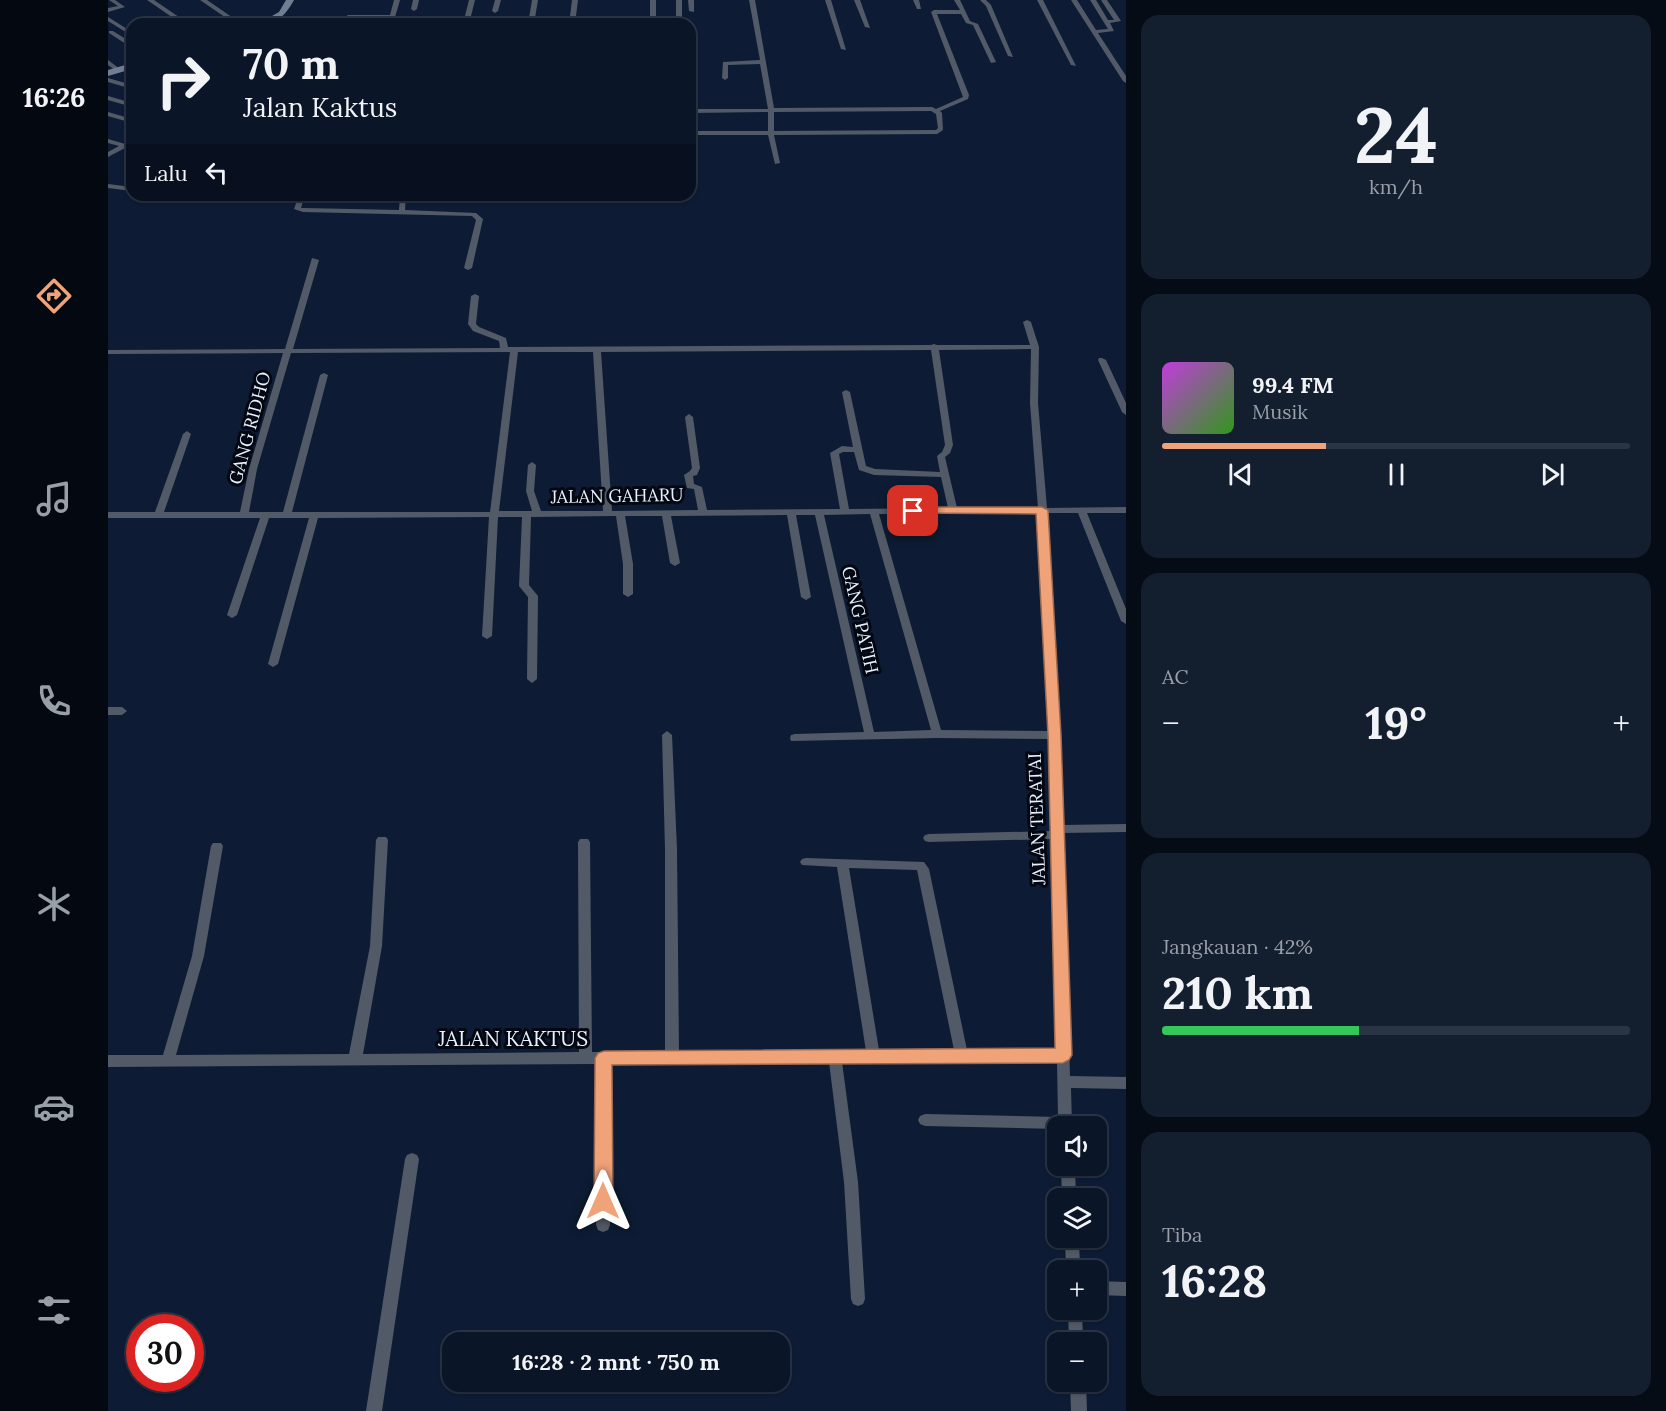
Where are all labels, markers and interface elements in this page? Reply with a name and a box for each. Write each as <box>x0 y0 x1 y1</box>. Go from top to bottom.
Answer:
text: 70 m <box>243 37 339 91</box>
icon: right <box>144 42 222 120</box>
text: 16:26 <box>22 80 86 114</box>
text: 24 <box>1354 85 1438 184</box>
text: Jalan Kaktus <box>243 90 397 124</box>
icon: left <box>200 156 233 189</box>
text: Lalu <box>144 159 188 187</box>
text: km/h <box>1369 174 1423 199</box>
icon: directions <box>33 275 75 317</box>
street label: GANG RIDHO <box>223 369 276 487</box>
text: 99.4 FM <box>1252 371 1334 399</box>
text: Musik <box>1252 399 1308 424</box>
icon: previous <box>1224 458 1257 491</box>
icon: pause <box>1380 458 1413 491</box>
icon: next <box>1536 458 1569 491</box>
icon: music <box>33 478 75 520</box>
street label: JALAN GAHARU <box>549 483 684 508</box>
pin <box>887 485 938 536</box>
icon: arrive <box>896 494 929 527</box>
street label: GANG PATIH <box>837 564 884 676</box>
text: AC <box>1162 664 1188 689</box>
icon: phone <box>33 680 75 722</box>
text: 19° <box>1365 694 1427 751</box>
text: − <box>1162 702 1180 744</box>
text: + <box>1612 702 1630 744</box>
street label: JALAN TERATAI <box>1023 753 1050 886</box>
icon: climate <box>33 883 75 925</box>
text: Jangkauan · 42% <box>1162 934 1313 959</box>
text: 210 km <box>1162 964 1313 1021</box>
street label: JALAN KAKTUS <box>437 1025 588 1052</box>
icon: car <box>33 1086 75 1128</box>
map controls <box>1047 1116 1107 1392</box>
button: sound <box>1047 1116 1107 1176</box>
position arrow <box>571 1169 635 1233</box>
button: layers <box>1047 1188 1107 1248</box>
text: Tiba <box>1162 1222 1202 1247</box>
text: 16:28 <box>1162 1252 1267 1309</box>
button: + <box>1047 1260 1107 1320</box>
icon: filters <box>33 1289 75 1331</box>
speed limit sign: 30 <box>126 1314 204 1392</box>
button: − <box>1047 1332 1107 1392</box>
text: 16:28 · 2 mnt · 750 m <box>512 1348 720 1376</box>

